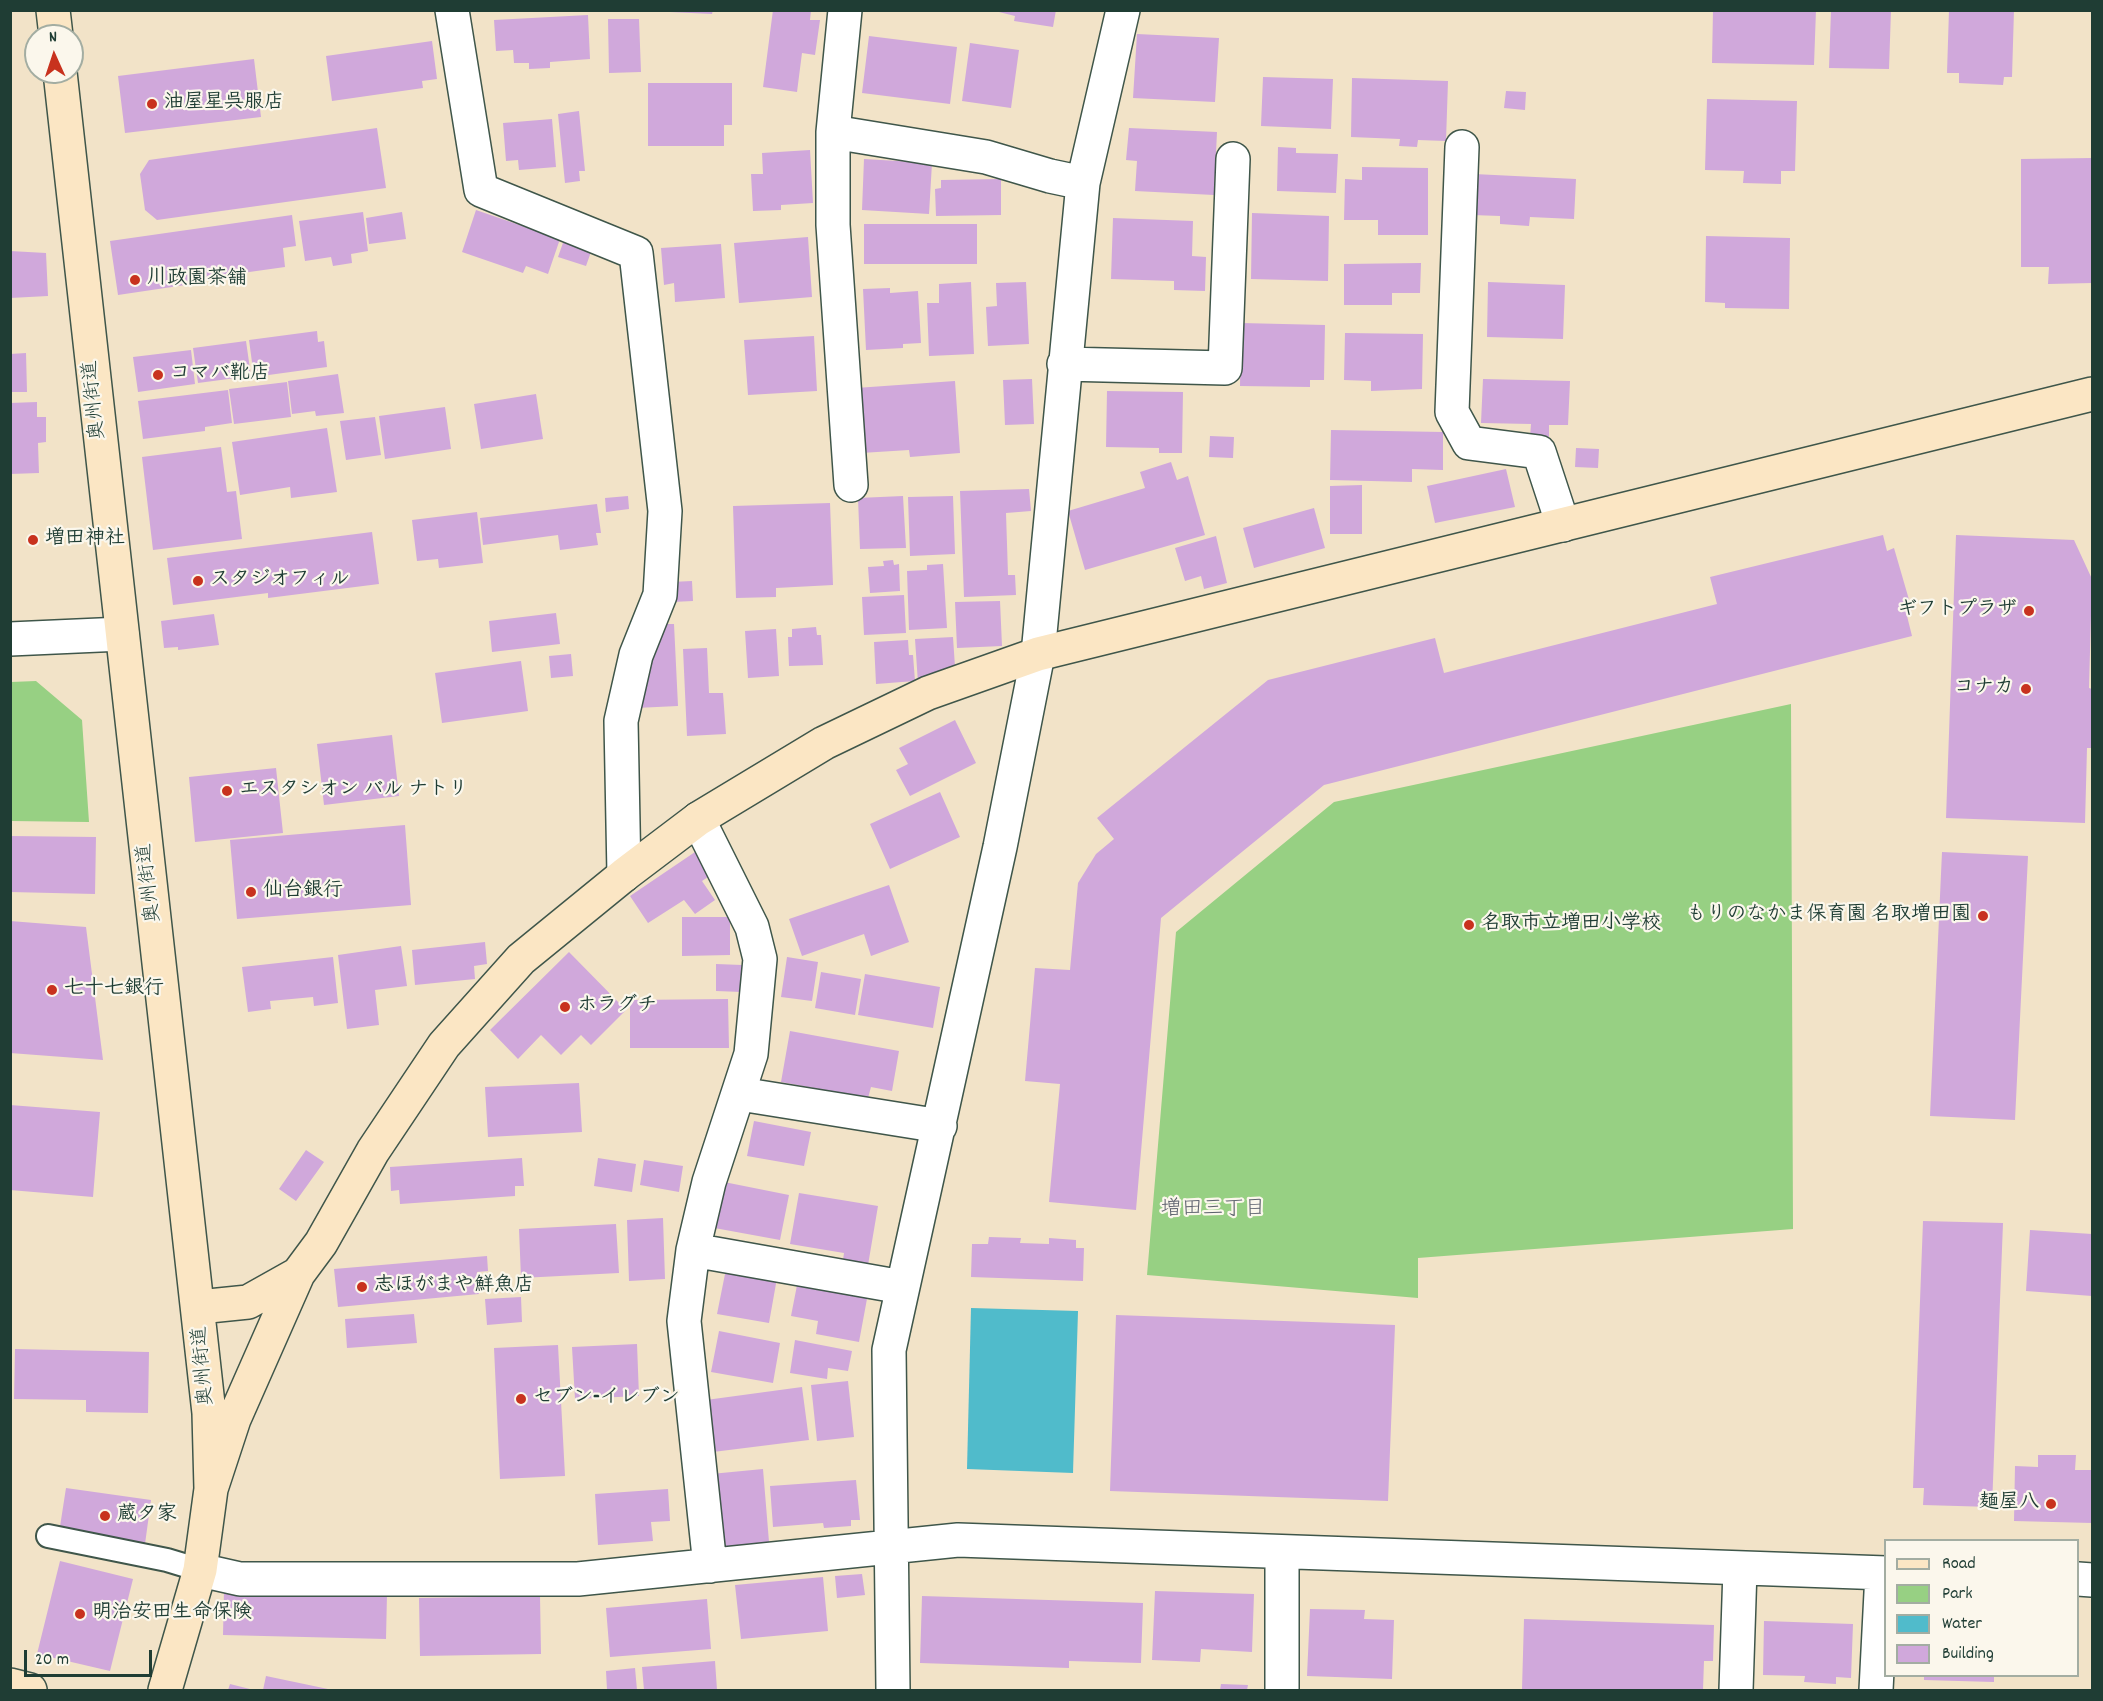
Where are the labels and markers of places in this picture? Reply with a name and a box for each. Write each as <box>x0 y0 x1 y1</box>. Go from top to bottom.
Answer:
place label: 油屋星呉服店 <box>164 92 284 116</box>
marker: 油屋星呉服店 <box>145 97 159 111</box>
place label: 川政園茶舗 <box>147 268 247 292</box>
marker: 川政園茶舗 <box>128 273 142 287</box>
place label: コマバ靴店 <box>170 363 270 387</box>
marker: コマバ靴店 <box>151 368 165 382</box>
place label: 増田神社 <box>45 528 125 552</box>
marker: 増田神社 <box>26 533 40 547</box>
place label: スタジオフィル <box>210 569 350 593</box>
marker: スタジオフィル <box>191 574 205 588</box>
place label: ギフトプラザ <box>1897 599 2017 623</box>
marker: ギフトプラザ <box>2022 604 2036 618</box>
place label: コナカ <box>1954 677 2014 701</box>
marker: コナカ <box>2019 682 2033 696</box>
place label: エスタシオン バル ナトリ <box>239 779 468 803</box>
marker: エスタシオン バル ナトリ <box>220 784 234 798</box>
place label: 仙台銀行 <box>263 880 343 904</box>
marker: 仙台銀行 <box>244 885 258 899</box>
place label: もりのなかま保育園 名取増田園 <box>1686 904 1971 928</box>
marker: もりのなかま保育園 名取増田園 <box>1976 909 1990 923</box>
place label: 名取市立増田小学校 <box>1481 913 1661 937</box>
marker: 名取市立増田小学校 <box>1462 918 1476 932</box>
place label: 七十七銀行 <box>64 978 164 1002</box>
marker: 七十七銀行 <box>45 983 59 997</box>
place label: ホラグチ <box>577 995 657 1019</box>
marker: ホラグチ <box>558 1000 572 1014</box>
place label: 志ほがまや鮮魚店 <box>374 1275 534 1299</box>
marker: 志ほがまや鮮魚店 <box>355 1280 369 1294</box>
place label: セブン-イレブン <box>533 1387 680 1411</box>
marker: セブン-イレブン <box>514 1392 528 1406</box>
place label: 麺屋八 <box>1979 1492 2039 1516</box>
marker: 麺屋八 <box>2044 1497 2058 1511</box>
place label: 蔵タ家 <box>117 1504 177 1528</box>
marker: 蔵タ家 <box>98 1509 112 1523</box>
place label: 明治安田生命保険 <box>92 1602 252 1626</box>
marker: 明治安田生命保険 <box>73 1607 87 1621</box>

